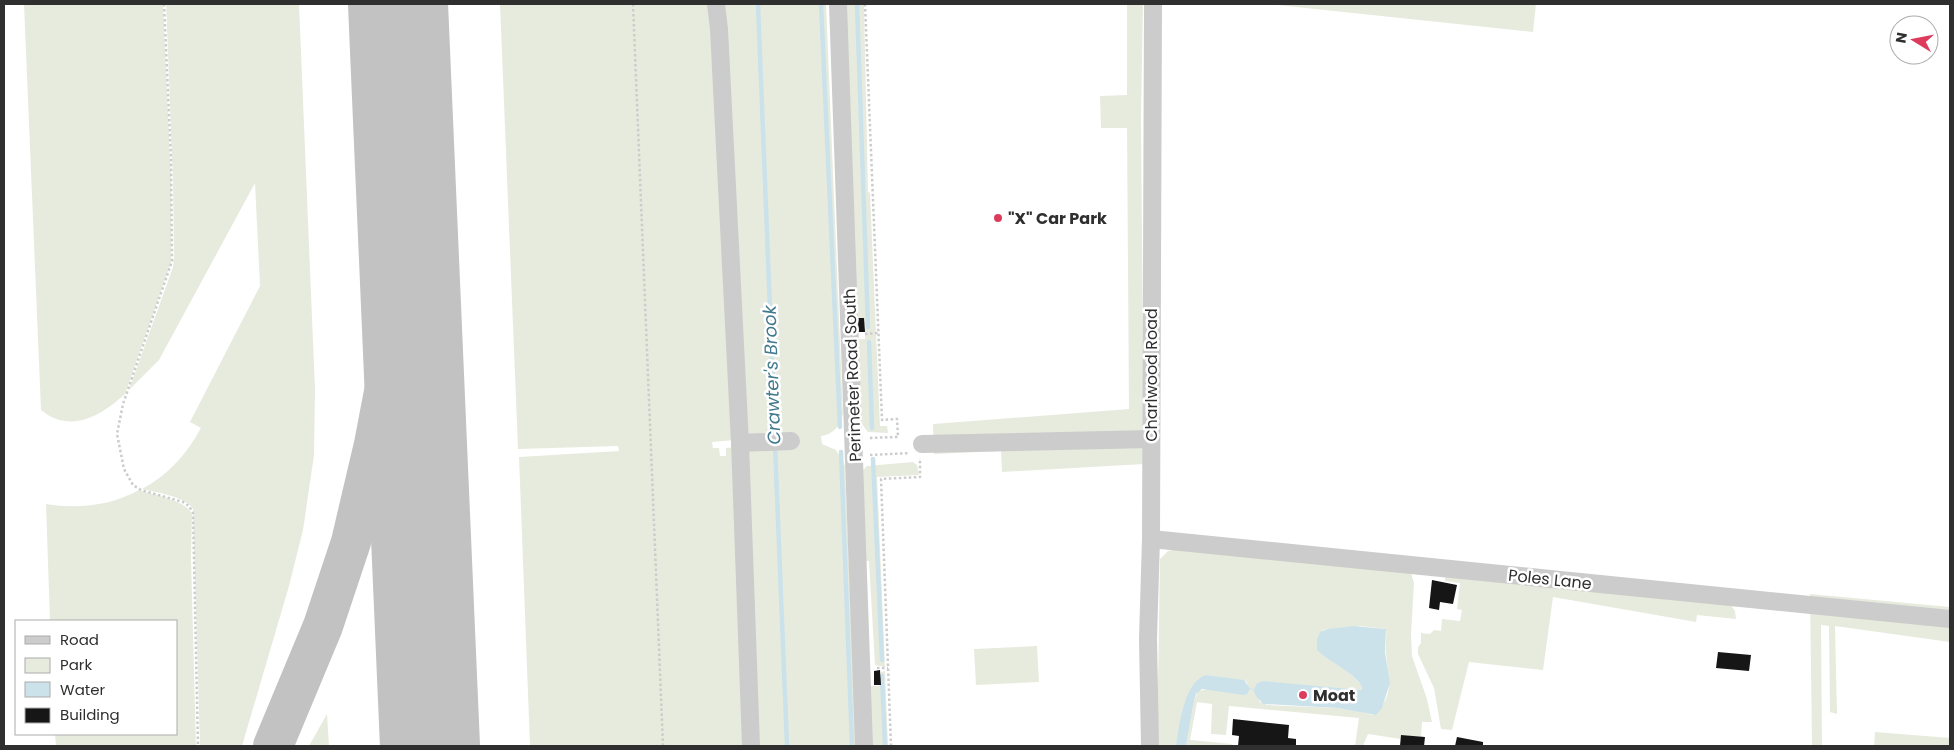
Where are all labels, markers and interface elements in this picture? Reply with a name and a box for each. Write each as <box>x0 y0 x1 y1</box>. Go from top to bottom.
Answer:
north arrow <box>1889 15 1939 65</box>
text: N <box>1890 31 1912 45</box>
place label: "X" Car Park <box>1008 207 1107 230</box>
marker: "X" Car Park <box>992 212 1004 224</box>
street label: Perimeter Road South <box>838 288 867 462</box>
water label: Crawter's Brook <box>757 304 786 445</box>
street label: Charlwood Road <box>1140 308 1163 442</box>
street label: Poles Lane <box>1507 564 1593 595</box>
legend <box>15 620 178 735</box>
text: Road <box>60 629 99 650</box>
text: Park <box>60 654 92 675</box>
text: Water <box>60 679 106 700</box>
place label: Moat <box>1313 684 1355 707</box>
marker: Moat <box>1297 689 1309 701</box>
text: Building <box>60 704 120 725</box>

